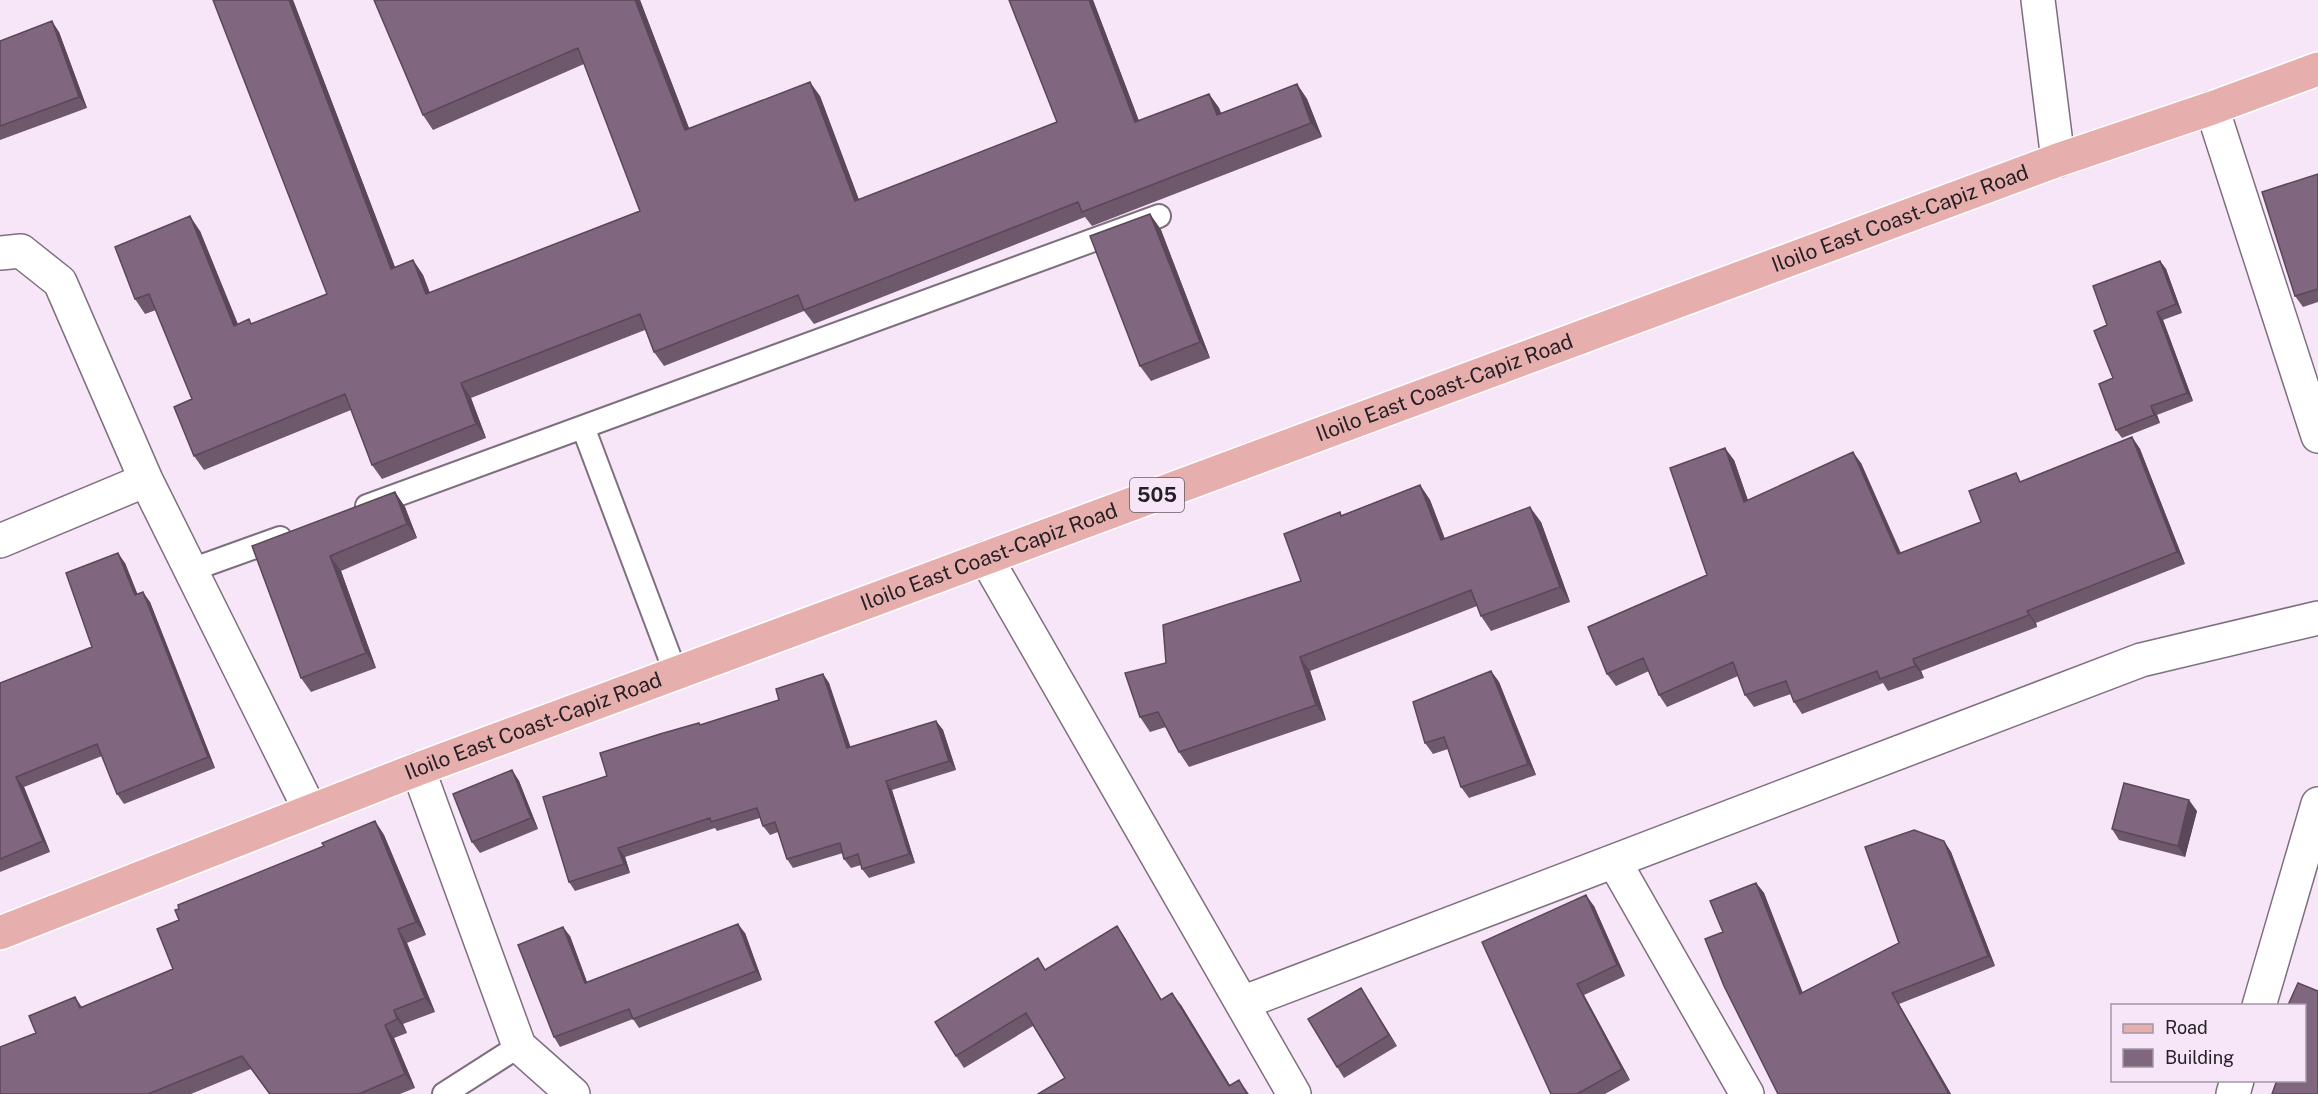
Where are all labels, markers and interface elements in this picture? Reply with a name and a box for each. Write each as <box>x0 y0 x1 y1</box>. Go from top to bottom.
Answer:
street label: Iloilo East Coast-Capiz Road <box>1768 159 2032 277</box>
street label: Iloilo East Coast-Capiz Road <box>1312 328 1576 446</box>
road number: 505 <box>1130 478 1184 512</box>
street label: Iloilo East Coast-Capiz Road <box>857 497 1121 616</box>
street label: Iloilo East Coast-Capiz Road <box>401 667 665 785</box>
legend <box>2111 1004 2306 1082</box>
text: Road <box>2165 1017 2208 1038</box>
text: Building <box>2165 1047 2234 1068</box>

